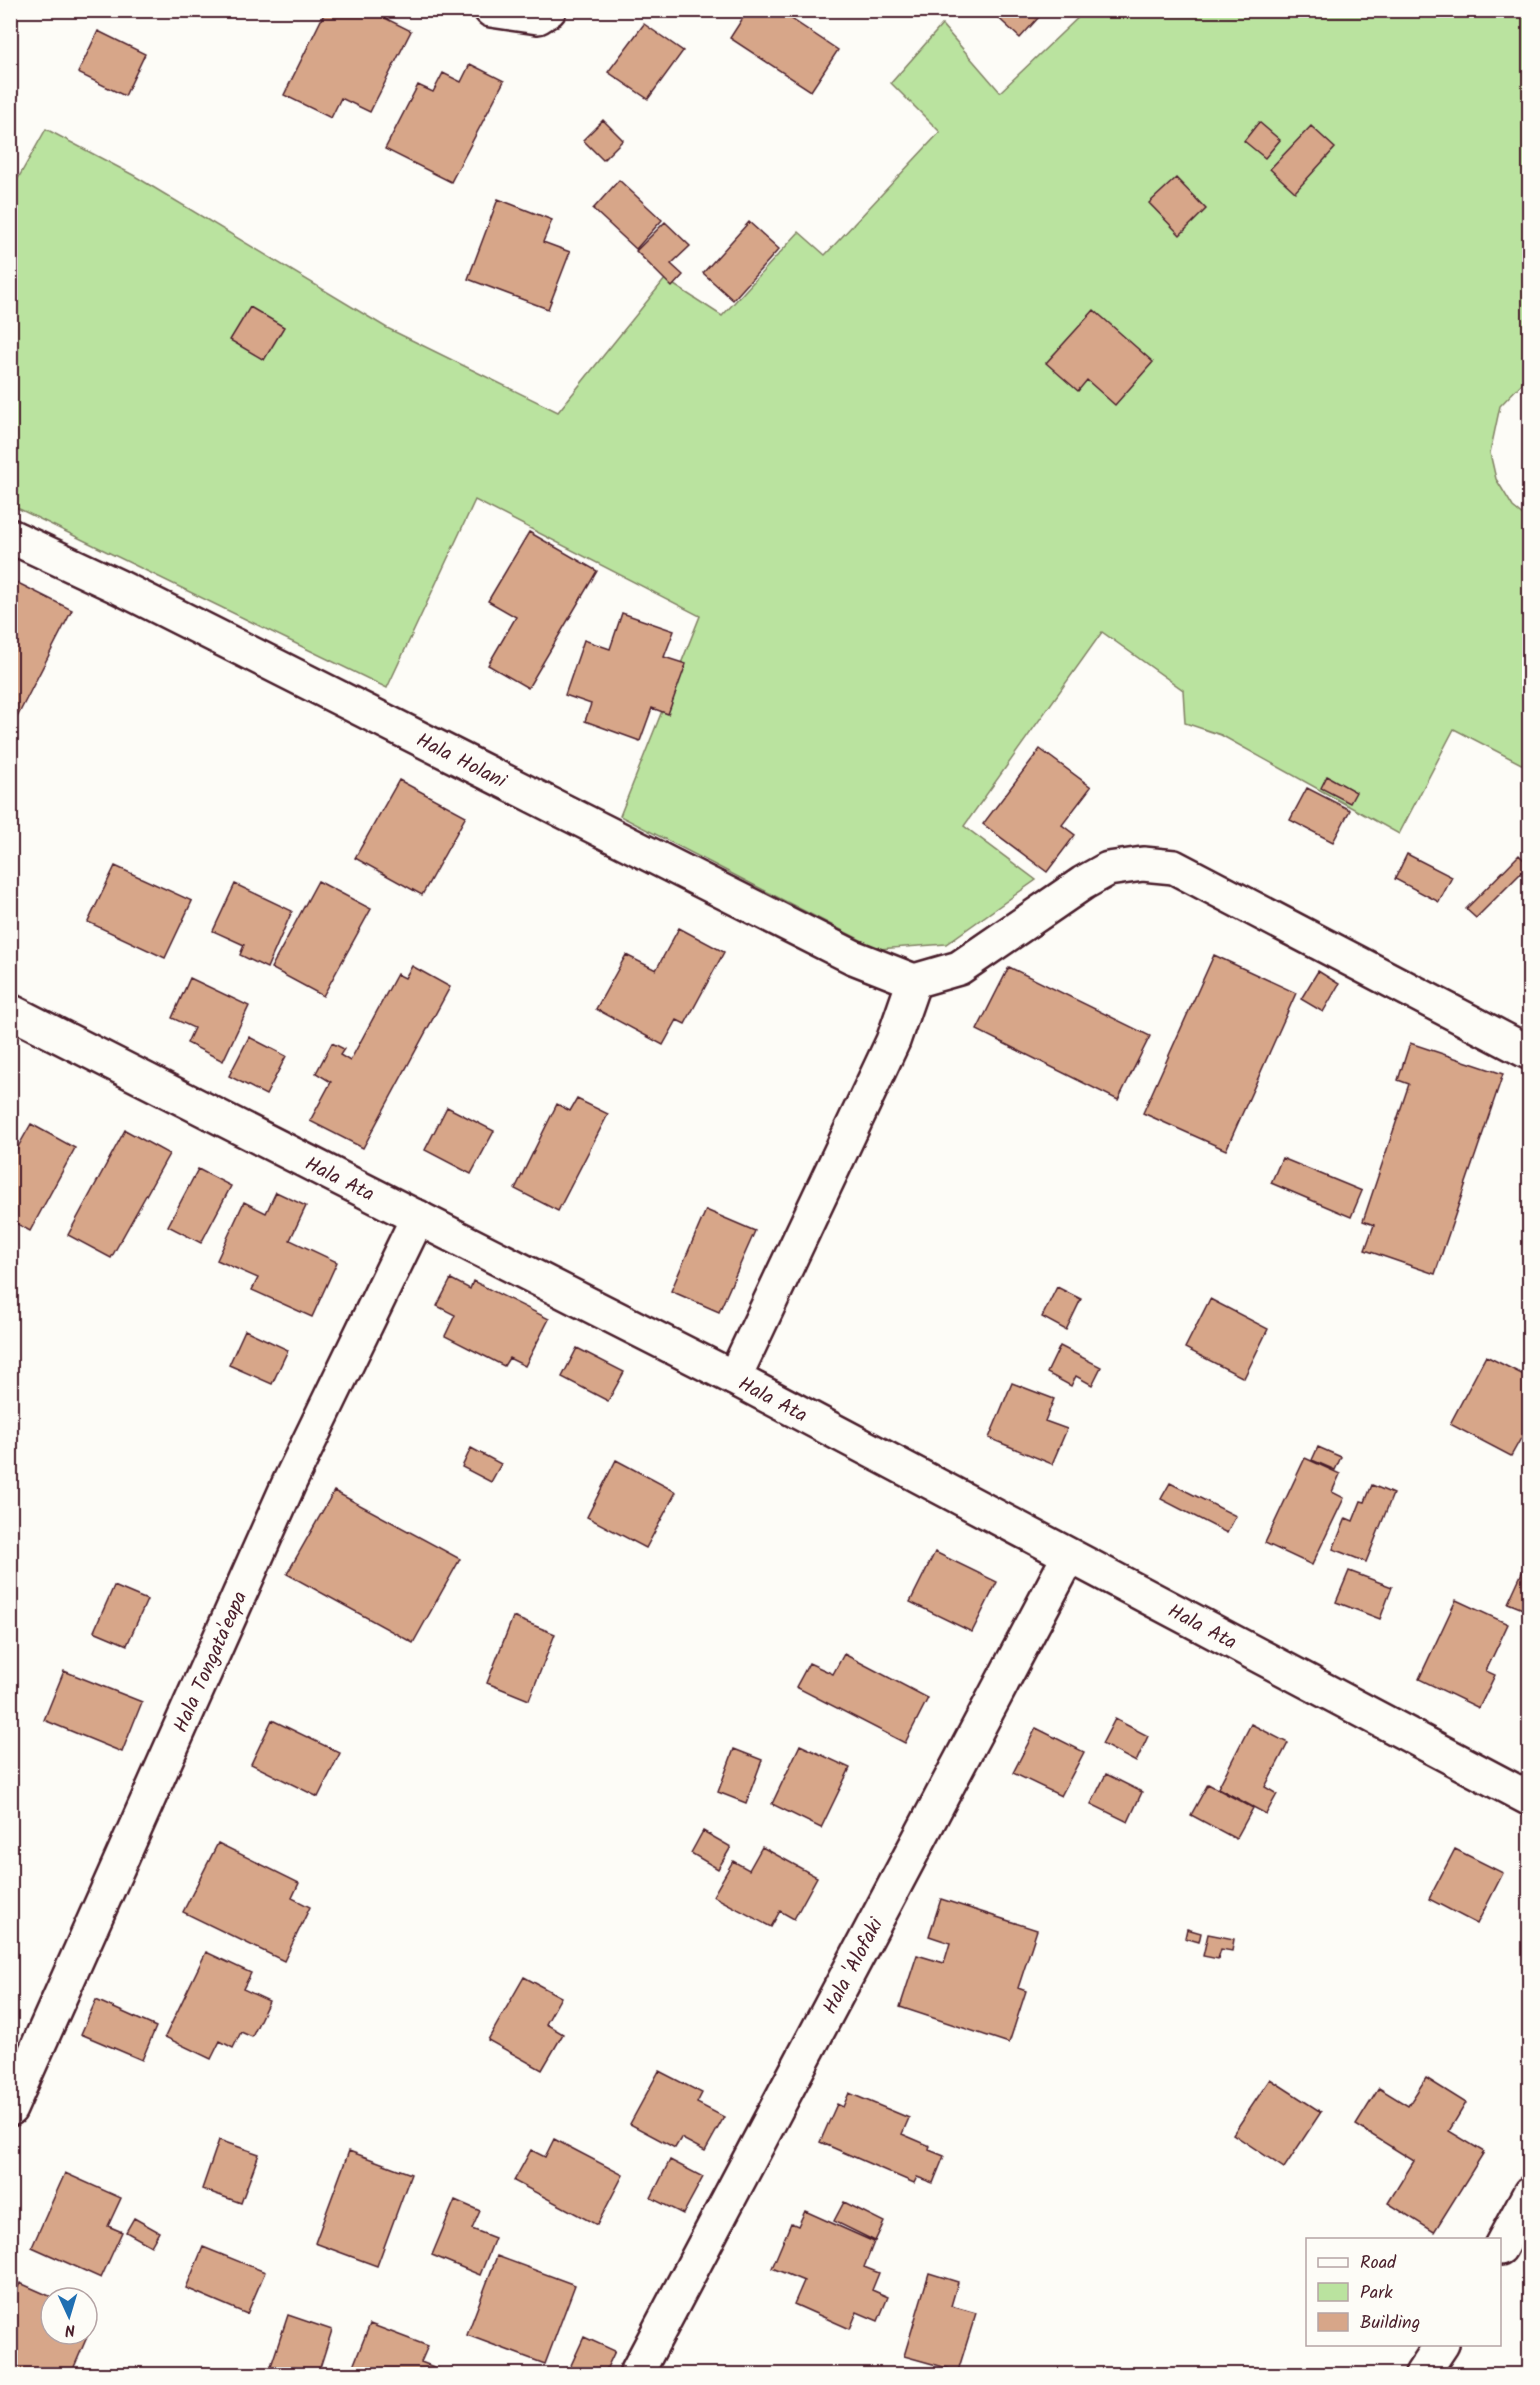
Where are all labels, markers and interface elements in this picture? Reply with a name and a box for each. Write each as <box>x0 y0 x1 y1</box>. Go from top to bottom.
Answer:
street label: Hala Holani <box>410 725 512 798</box>
street label: Hala Ata <box>299 1149 380 1211</box>
street label: Hala Ata <box>732 1369 813 1432</box>
street label: Hala Tongata'eapa <box>166 1586 257 1738</box>
street label: Hala Ata <box>1161 1596 1242 1659</box>
street label: Hala 'Alofaki <box>815 1912 893 2021</box>
legend <box>1306 2238 1501 2346</box>
text: Road <box>1360 2249 1397 2278</box>
text: Park <box>1360 2279 1393 2308</box>
north arrow <box>39 2286 99 2346</box>
text: Building <box>1360 2309 1420 2338</box>
text: N <box>64 2317 76 2342</box>

